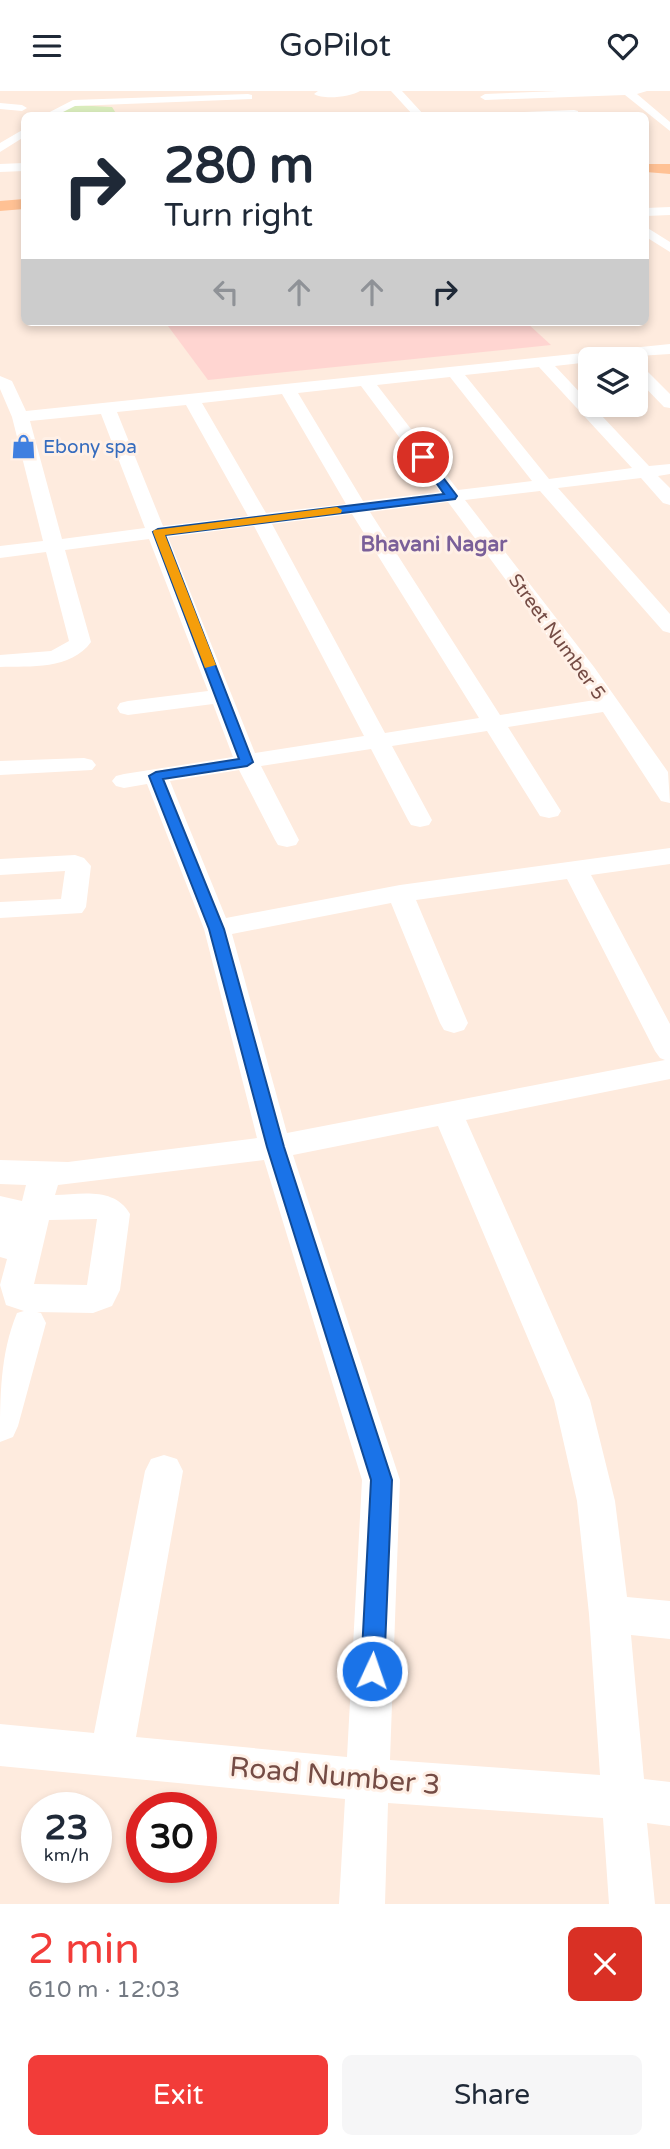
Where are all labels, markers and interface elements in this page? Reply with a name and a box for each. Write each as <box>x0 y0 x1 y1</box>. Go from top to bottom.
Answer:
icon: menu <box>28 27 66 65</box>
text: GoPilot <box>279 27 391 65</box>
icon: heart <box>604 27 642 65</box>
text: 280 m <box>164 137 314 196</box>
icon: right <box>49 140 140 231</box>
text: Turn right <box>164 197 313 235</box>
icon: left <box>207 273 245 311</box>
icon: ahead <box>280 273 318 311</box>
icon: ahead <box>353 273 391 311</box>
icon: right <box>426 273 464 311</box>
map controls <box>578 347 648 417</box>
button: layers <box>578 347 648 417</box>
pin <box>393 427 453 487</box>
shop icon: Ebony spa <box>9 433 37 461</box>
place label: Ebony spa <box>43 436 137 458</box>
icon: arrive <box>404 438 442 476</box>
district label: Bhavani Nagar <box>361 532 508 557</box>
street label: Street Number 5 <box>504 570 610 704</box>
position arrow <box>335 1634 409 1708</box>
street label: Road Number 3 <box>228 1750 442 1802</box>
speed limit sign: 30 <box>126 1792 217 1883</box>
text: 23 <box>45 1807 88 1849</box>
text: km/h <box>44 1844 89 1866</box>
text: 2 min <box>28 1924 140 1975</box>
button: close <box>568 1927 642 2001</box>
text: 610 m · 12:03 <box>28 1976 180 2004</box>
button: Exit <box>28 2055 328 2135</box>
button: Share <box>342 2055 642 2135</box>

